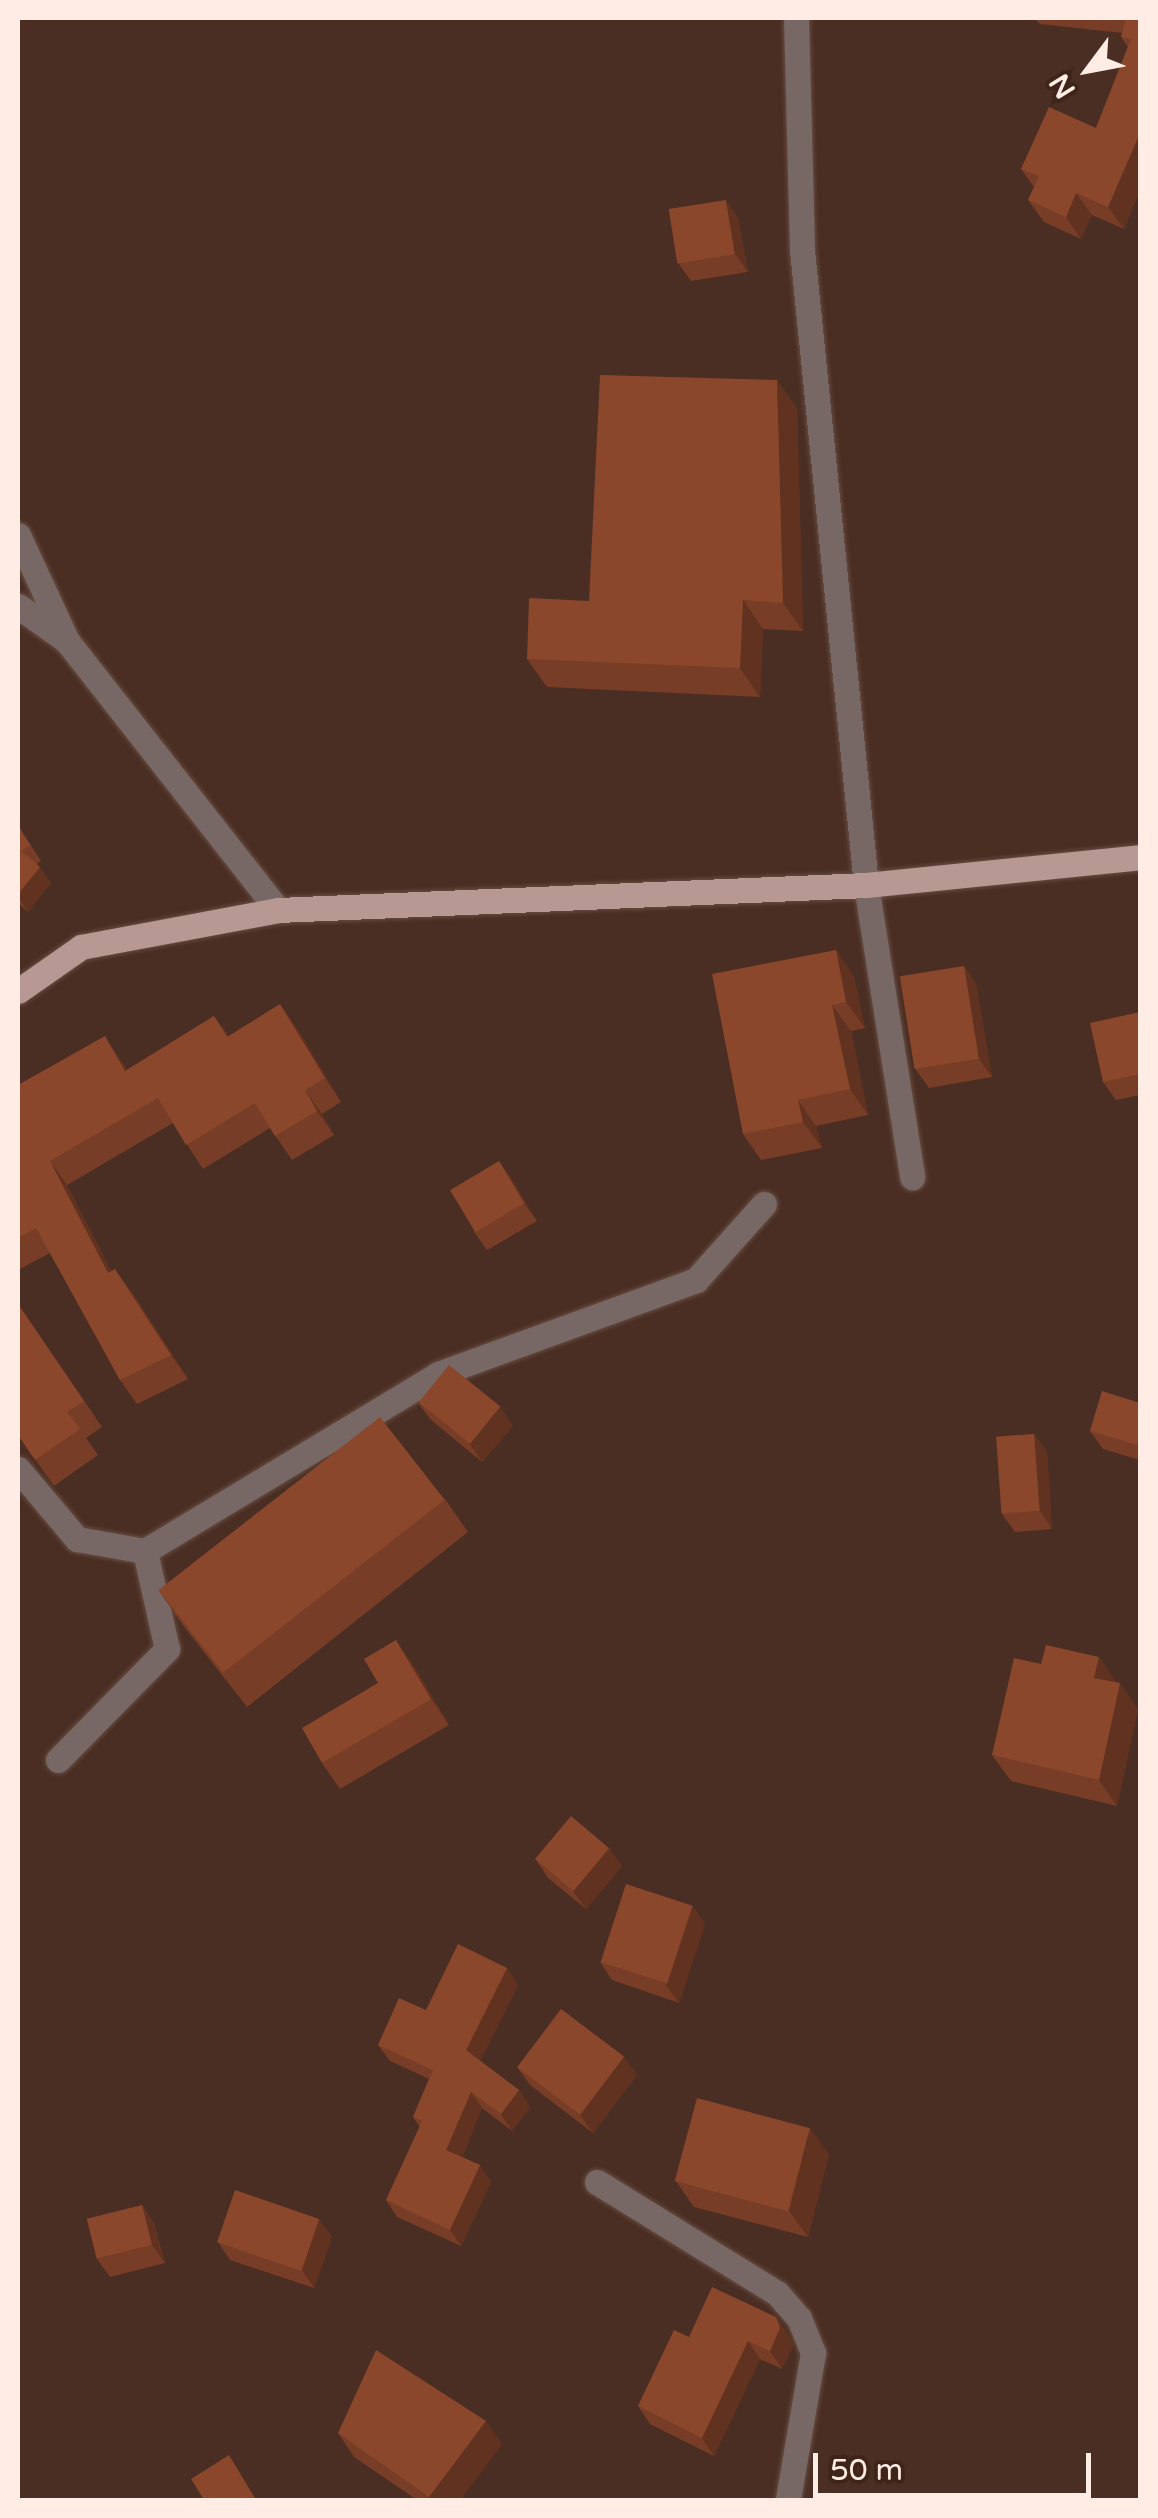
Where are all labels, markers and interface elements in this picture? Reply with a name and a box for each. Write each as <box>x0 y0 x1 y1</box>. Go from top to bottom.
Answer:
north arrow <box>1038 20 1138 120</box>
text: N <box>1042 67 1083 104</box>
scale bar <box>818 2433 1096 2495</box>
text: 50 m <box>830 2452 903 2489</box>

